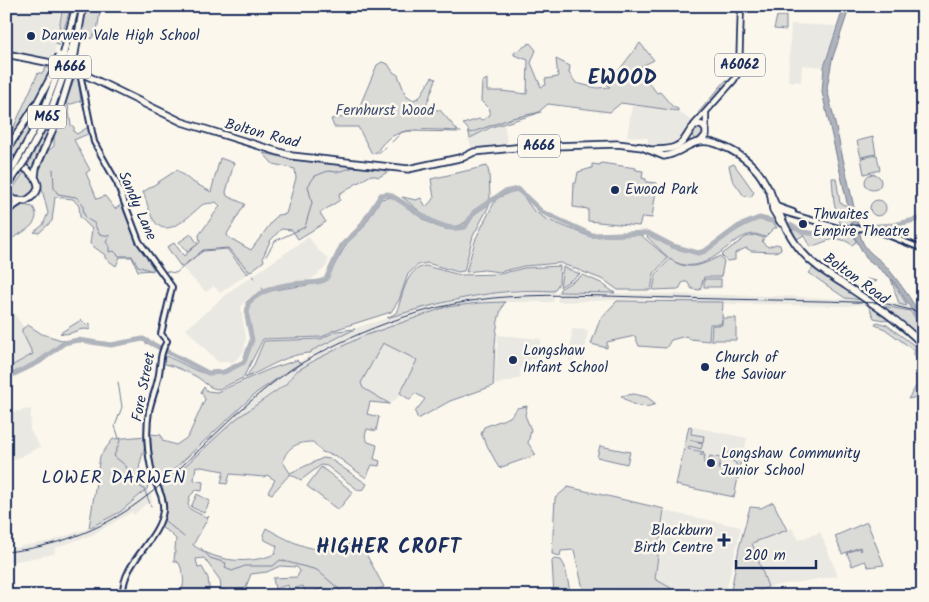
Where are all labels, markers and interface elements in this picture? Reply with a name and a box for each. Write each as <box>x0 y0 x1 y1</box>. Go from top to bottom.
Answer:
place label: Darwen Vale High School <box>41 24 200 48</box>
marker: Darwen Vale High School <box>25 30 37 42</box>
road number: A6062 <box>715 54 765 76</box>
road number: A666 <box>49 56 91 78</box>
district label: EWOOD <box>588 63 658 95</box>
park label: Fernhurst Wood <box>336 99 435 123</box>
road number: M65 <box>28 105 66 128</box>
street label: Bolton Road <box>222 112 303 156</box>
road number: A666 <box>518 134 560 158</box>
street label: Sandy Lane <box>111 168 163 245</box>
place label: Ewood Park <box>625 178 699 202</box>
marker: Ewood Park <box>609 184 621 196</box>
place label: Thwaites Empire Theatre <box>813 203 910 244</box>
marker: Thwaites Empire Theatre <box>797 218 809 230</box>
street label: Bolton Road <box>818 247 894 312</box>
place label: Longshaw Infant School <box>523 339 608 380</box>
place label: Church of the Saviour <box>715 346 787 387</box>
street label: Fore Street <box>126 350 163 424</box>
marker: Longshaw Infant School <box>507 354 519 366</box>
marker: Church of the Saviour <box>699 361 711 373</box>
place label: Longshaw Community Junior School <box>721 442 861 483</box>
marker: Longshaw Community Junior School <box>705 457 717 469</box>
district label: LOWER DARWEN <box>41 464 187 493</box>
place label: Blackburn Birth Centre <box>634 519 713 560</box>
district label: HIGHER CROFT <box>316 532 463 564</box>
marker: Blackburn Birth Centre <box>717 533 731 547</box>
scale bar <box>736 537 816 569</box>
text: 200 m <box>744 544 786 568</box>

